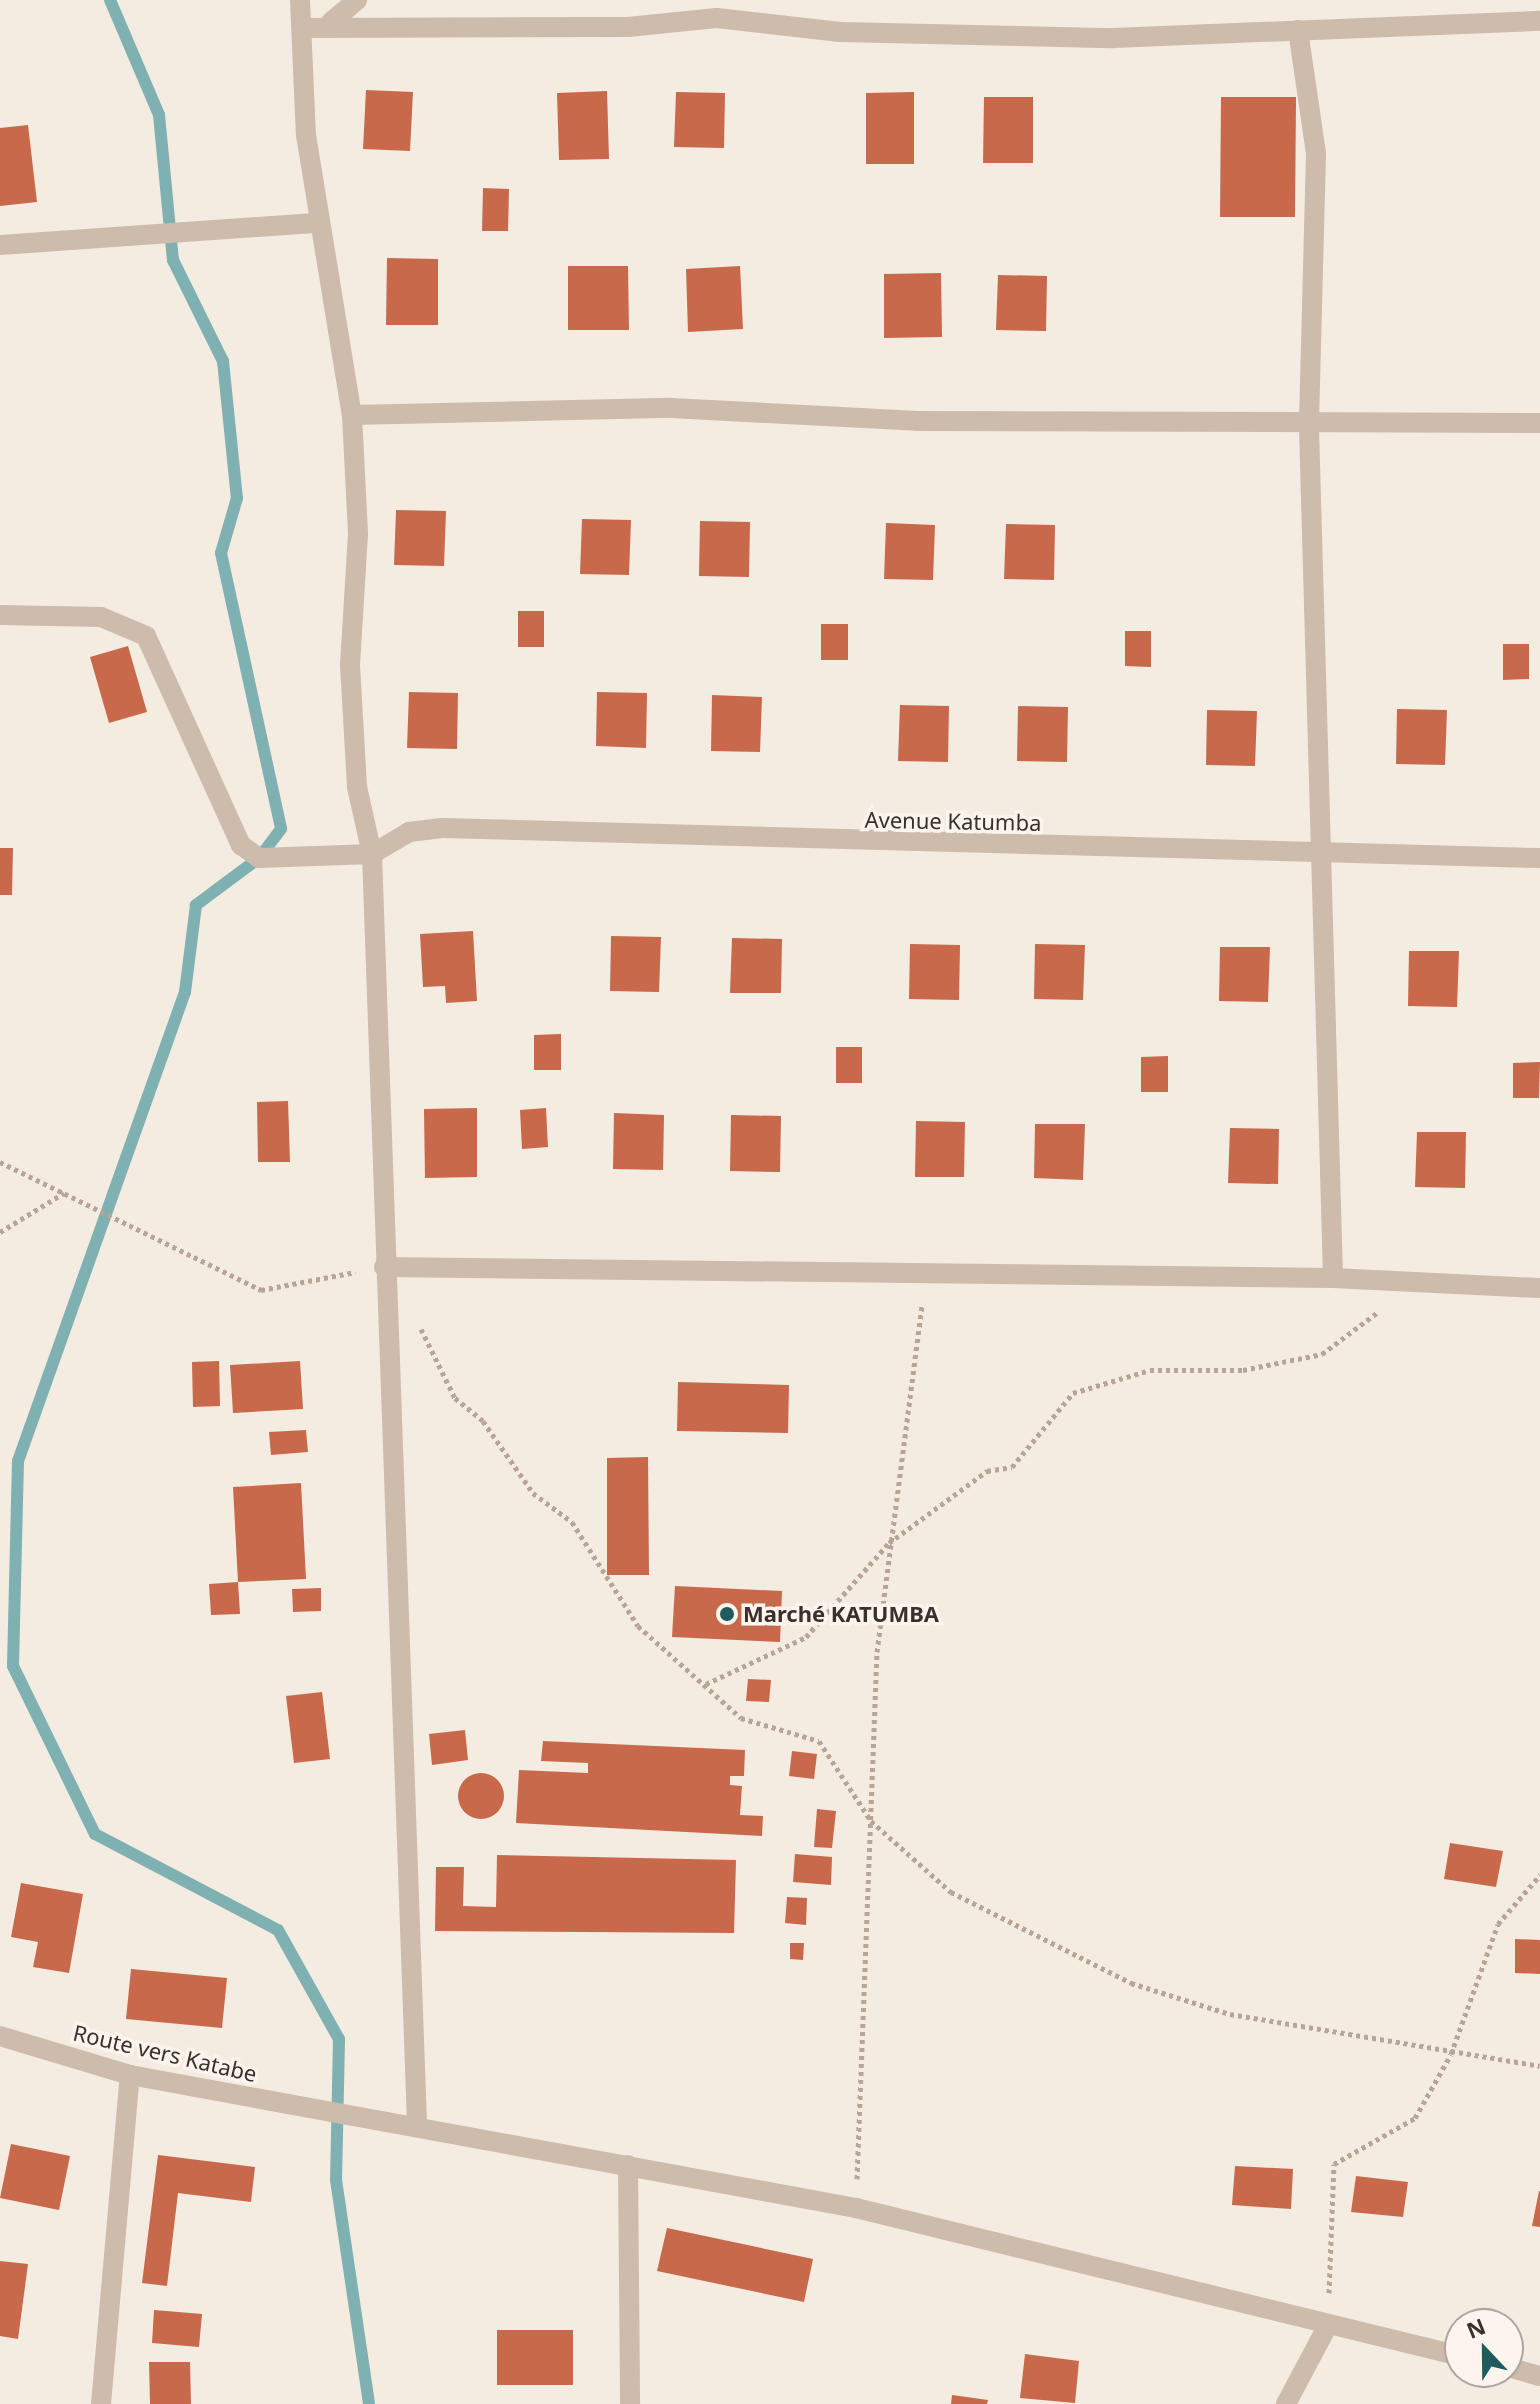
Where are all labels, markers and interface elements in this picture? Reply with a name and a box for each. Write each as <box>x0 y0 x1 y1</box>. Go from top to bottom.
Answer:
street label: Avenue Katumba <box>864 806 1042 836</box>
place label: Marché KATUMBA <box>743 1601 939 1627</box>
marker: Marché KATUMBA <box>718 1605 736 1623</box>
street label: Route vers Katabe <box>71 2019 259 2087</box>
north arrow <box>1444 2308 1524 2388</box>
text: N <box>1462 2310 1490 2345</box>

